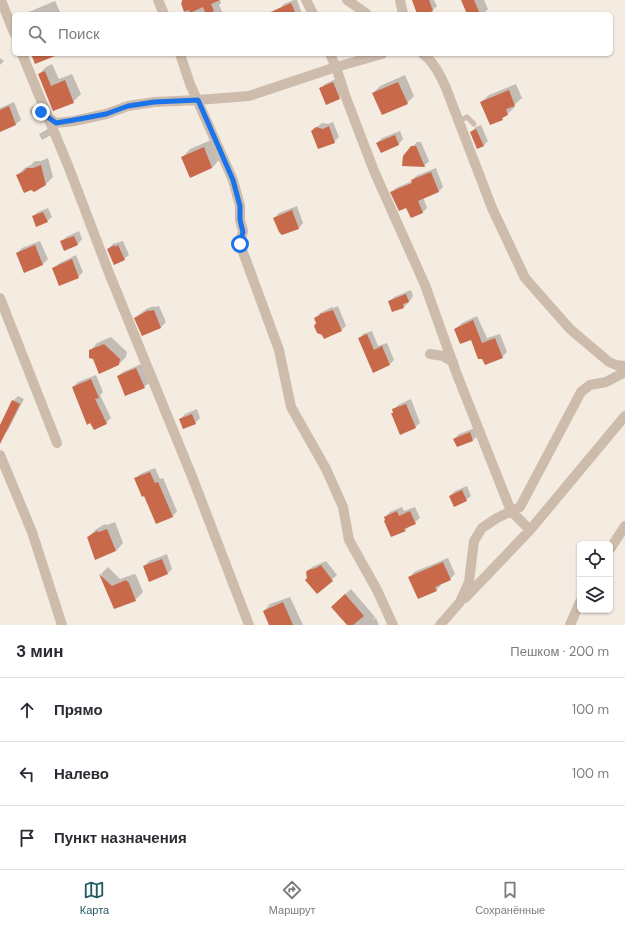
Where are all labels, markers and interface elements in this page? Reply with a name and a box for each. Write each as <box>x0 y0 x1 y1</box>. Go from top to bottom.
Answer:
search box <box>12 12 613 56</box>
icon: search <box>26 23 48 45</box>
text: Поиск <box>58 24 100 44</box>
route end <box>32 103 50 121</box>
route start <box>231 235 249 253</box>
map controls <box>577 541 613 613</box>
button: locate <box>577 541 613 577</box>
button: layers <box>577 577 613 613</box>
text: 3 мин <box>16 640 64 662</box>
text: Пешком · 200 m <box>510 643 609 660</box>
icon: ahead <box>16 699 38 721</box>
text: Прямо <box>54 700 103 720</box>
text: 100 m <box>572 701 609 718</box>
icon: left <box>16 763 38 785</box>
text: Налево <box>54 764 109 784</box>
text: 100 m <box>572 765 609 782</box>
icon: arrive <box>16 827 38 849</box>
text: Пункт назначения <box>54 828 187 848</box>
tab: Карта <box>80 879 109 917</box>
tab: Маршрут <box>269 879 316 917</box>
tab: Сохранённые <box>475 879 545 917</box>

